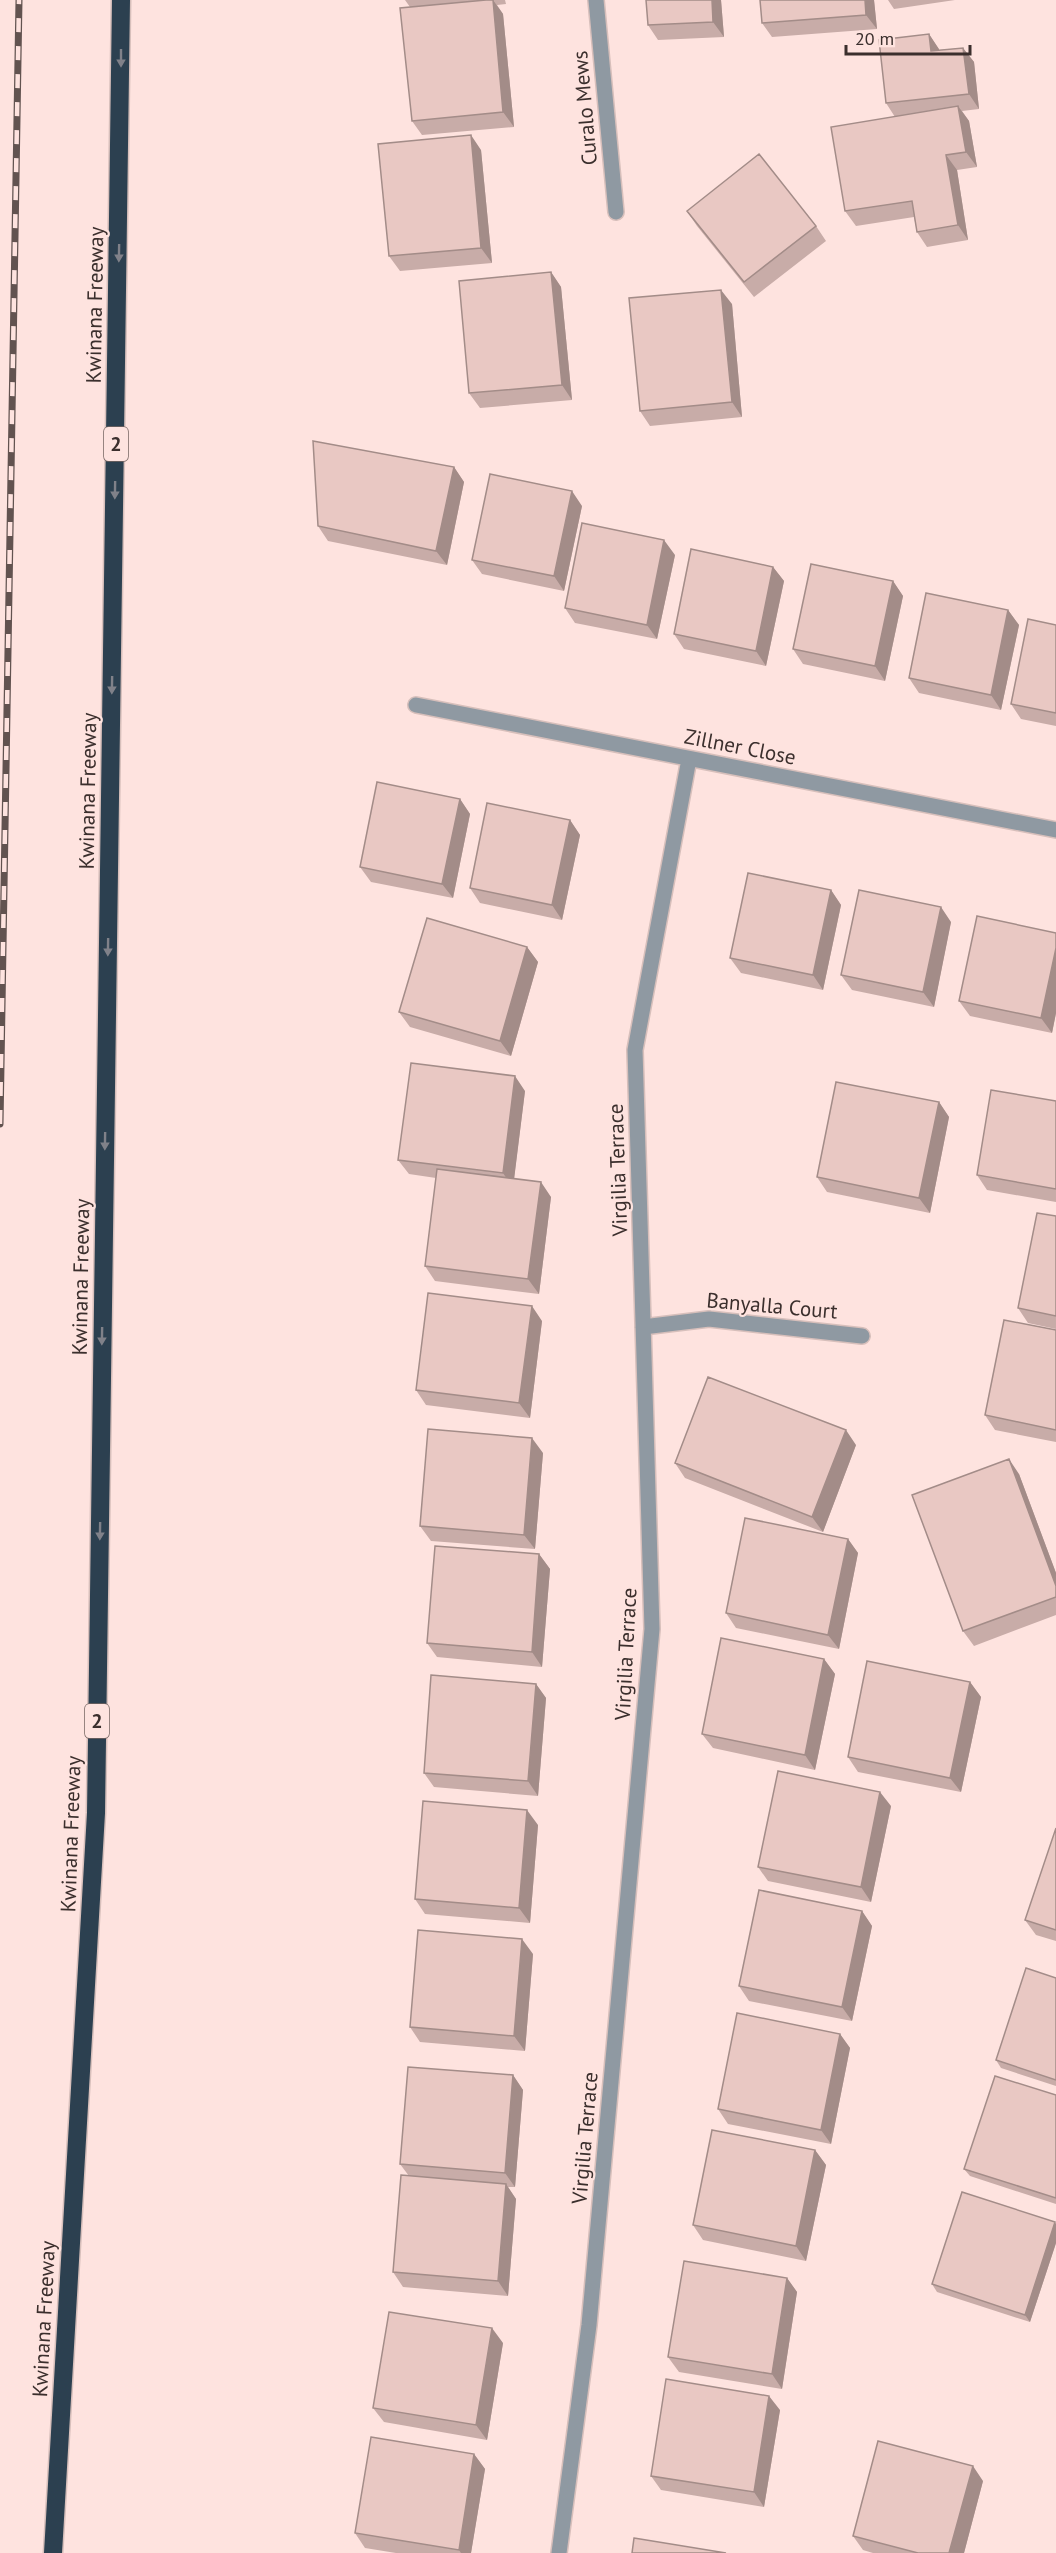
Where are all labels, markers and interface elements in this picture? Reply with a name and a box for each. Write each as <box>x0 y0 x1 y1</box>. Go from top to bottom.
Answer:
scale bar <box>846 18 970 56</box>
text: 20 m <box>855 27 894 50</box>
one-way arrow <box>116 49 126 68</box>
street label: Curalo Mews <box>566 50 603 166</box>
street label: Kwinana Freeway <box>80 226 109 384</box>
one-way arrow <box>114 244 124 263</box>
road number: 2 <box>104 427 128 461</box>
one-way arrow <box>110 481 120 500</box>
one-way arrow <box>107 676 117 695</box>
street label: Kwinana Freeway <box>73 712 102 870</box>
street label: Zillner Close <box>682 722 798 771</box>
one-way arrow <box>103 937 113 956</box>
street label: Virgilia Terrace <box>602 1103 633 1238</box>
one-way arrow <box>100 1132 110 1151</box>
street label: Kwinana Freeway <box>66 1198 95 1356</box>
street label: Banyalla Court <box>705 1286 839 1325</box>
one-way arrow <box>98 1327 107 1346</box>
one-way arrow <box>95 1522 105 1541</box>
street label: Virgilia Terrace <box>608 1587 642 1722</box>
road number: 2 <box>85 1704 109 1738</box>
street label: Kwinana Freeway <box>54 1755 87 1913</box>
street label: Virgilia Terrace <box>565 2071 604 2206</box>
street label: Kwinana Freeway <box>26 2240 61 2398</box>

